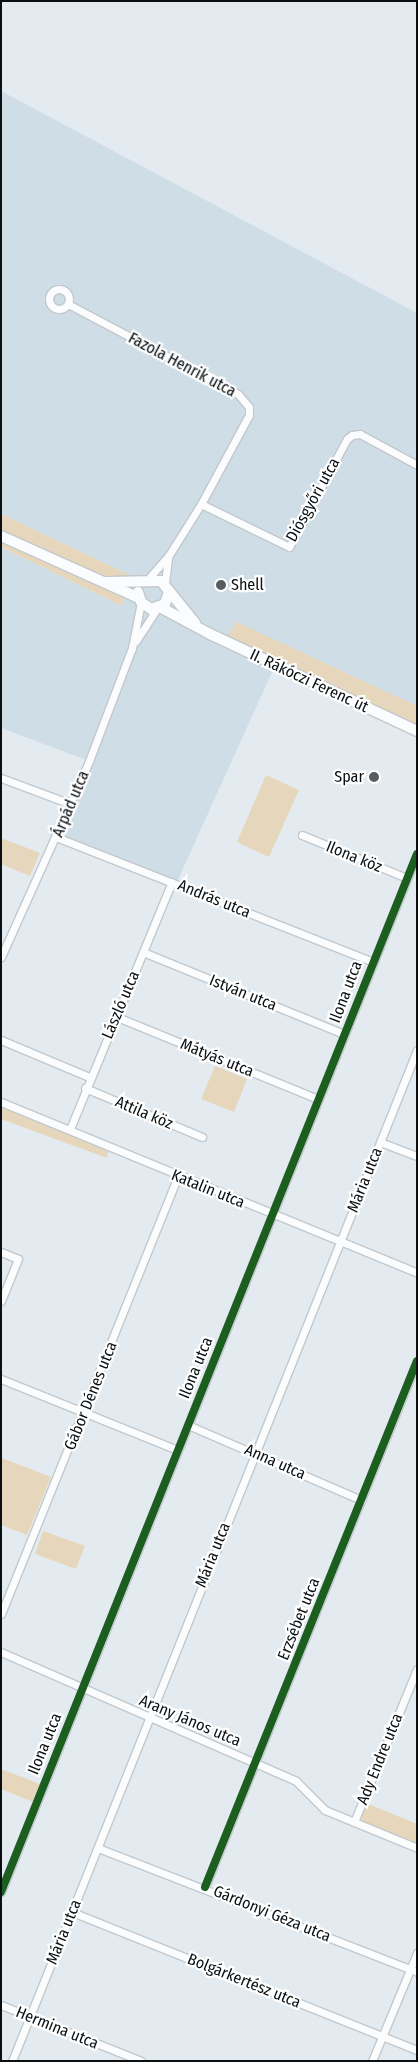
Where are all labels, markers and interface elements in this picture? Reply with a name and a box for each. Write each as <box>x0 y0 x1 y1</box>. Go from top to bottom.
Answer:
street label: Fazola Henrik utca <box>125 329 239 401</box>
street label: Diósgyőri utca <box>282 455 344 545</box>
place label: Shell <box>231 575 264 595</box>
marker: Shell <box>215 579 227 591</box>
street label: II. Rákóczi Ferenc út <box>247 645 371 717</box>
place label: Spar <box>334 767 364 787</box>
street label: Árpád utca <box>48 768 94 840</box>
marker: Spar <box>368 771 380 783</box>
street label: Ilona köz <box>323 837 385 877</box>
street label: András utca <box>175 876 253 922</box>
street label: Ilona utca <box>325 958 367 1026</box>
street label: László utca <box>98 968 144 1042</box>
street label: István utca <box>206 971 280 1015</box>
street label: Mátyás utca <box>177 1035 257 1081</box>
street label: Attila köz <box>112 1092 176 1134</box>
street label: Mária utca <box>343 1145 387 1215</box>
street label: Katalin utca <box>169 1166 247 1212</box>
street label: Ilona utca <box>175 1334 217 1402</box>
street label: Gábor Dénes utca <box>61 1339 121 1453</box>
street label: Anna utca <box>242 1440 308 1484</box>
street label: Mária utca <box>191 1520 235 1590</box>
street label: Erzsébet utca <box>274 1575 324 1663</box>
street label: Arany János utca <box>136 1691 244 1751</box>
street label: Ilona utca <box>24 1710 66 1778</box>
street label: Ady Endre utca <box>353 1710 407 1808</box>
street label: Gárdonyi Géza utca <box>210 1882 334 1946</box>
street label: Mária utca <box>42 1897 86 1967</box>
street label: Bolgárkertész utca <box>185 1950 303 2012</box>
street label: Hermina utca <box>13 2003 101 2053</box>

